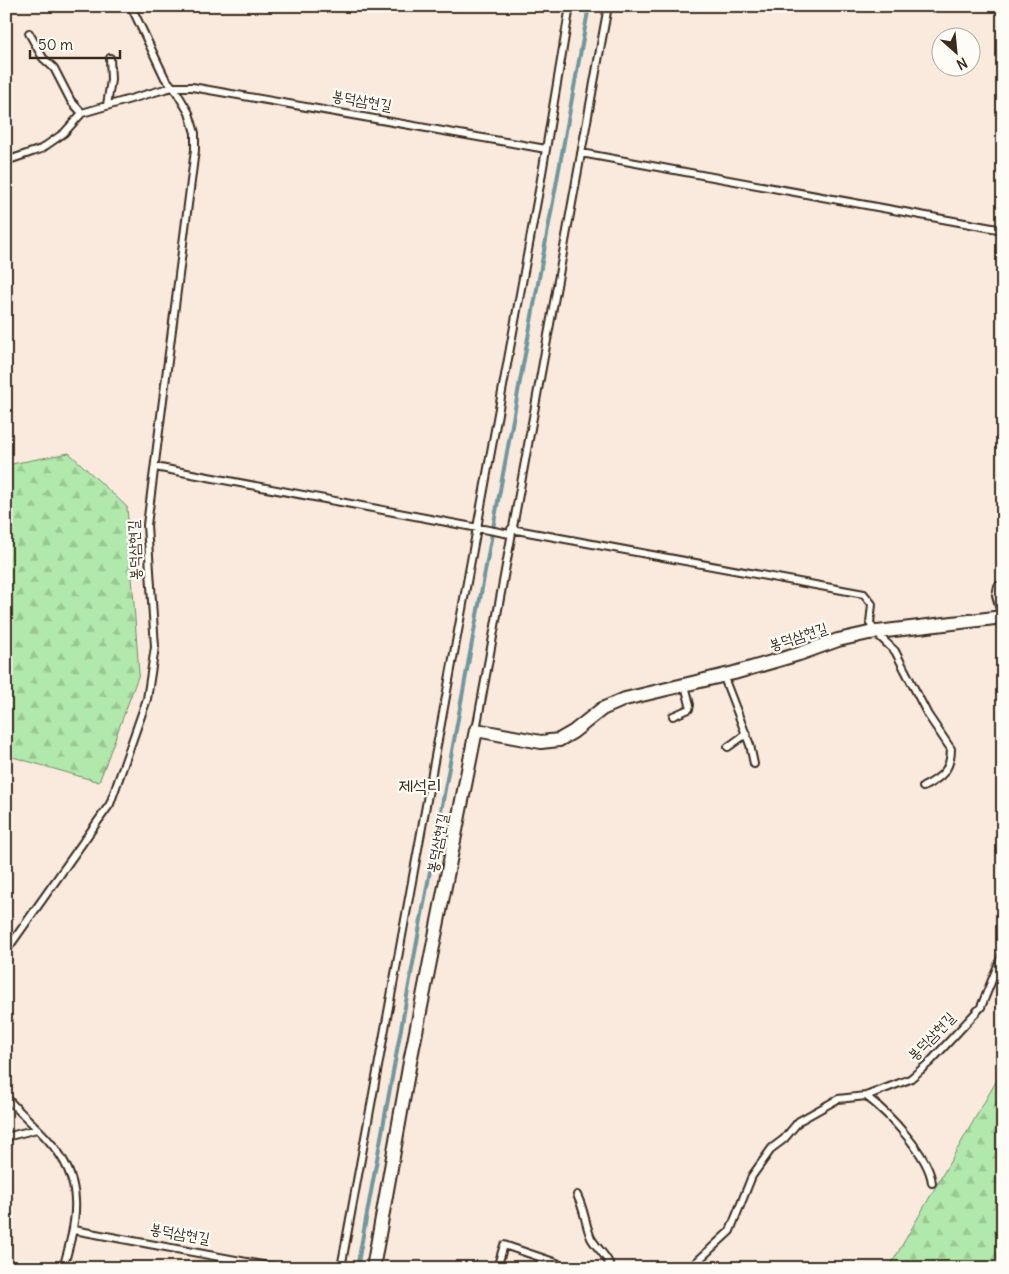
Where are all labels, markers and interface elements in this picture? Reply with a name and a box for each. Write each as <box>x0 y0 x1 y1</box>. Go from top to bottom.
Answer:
scale bar <box>30 28 120 60</box>
north arrow <box>932 28 982 78</box>
text: 50 m <box>38 35 73 54</box>
text: N <box>954 53 970 74</box>
street label: 봉덕삼현길 <box>331 85 393 115</box>
street label: 봉덕삼현길 <box>123 520 145 580</box>
street label: 봉덕삼현길 <box>766 618 830 654</box>
district label: 제석리 <box>398 774 442 797</box>
street label: 봉덕삼현길 <box>422 812 452 874</box>
street label: 봉덕삼현길 <box>903 1008 959 1064</box>
street label: 봉덕삼현길 <box>149 1218 211 1248</box>

